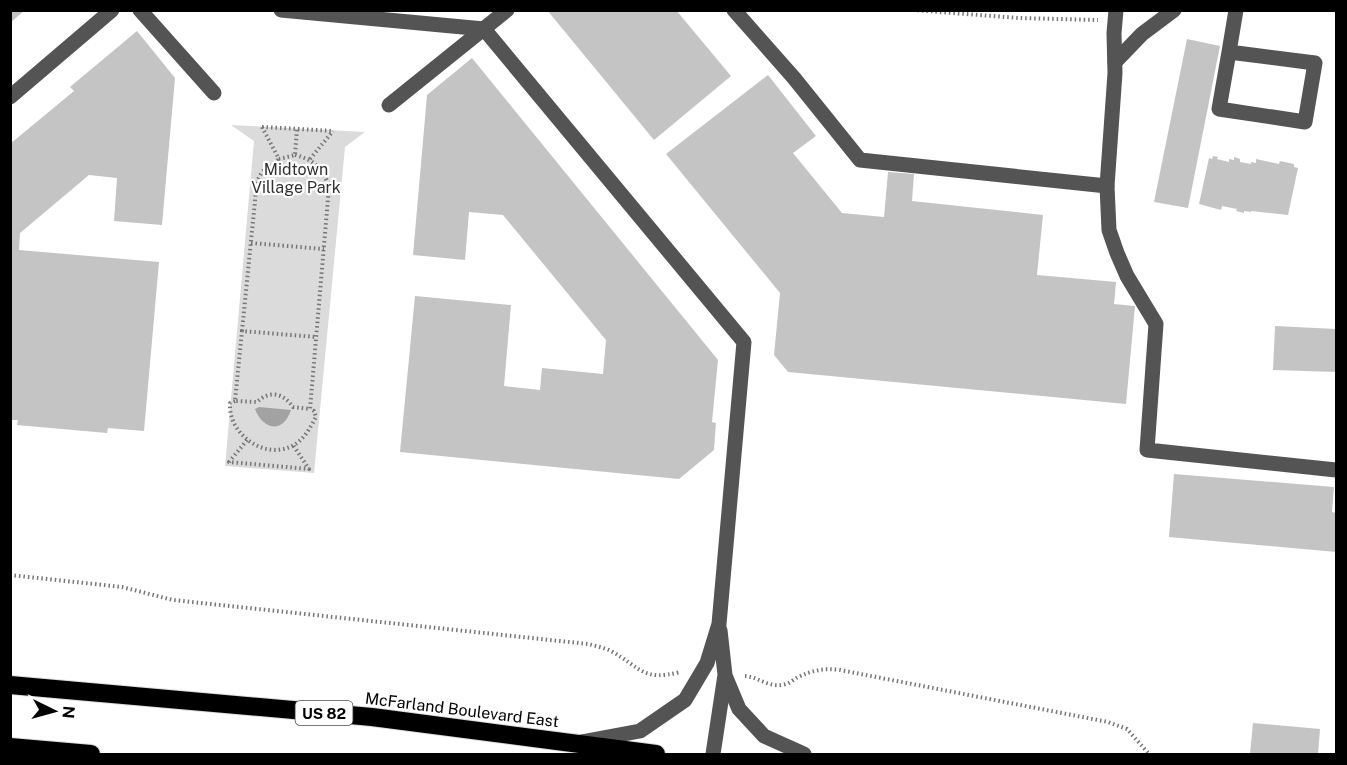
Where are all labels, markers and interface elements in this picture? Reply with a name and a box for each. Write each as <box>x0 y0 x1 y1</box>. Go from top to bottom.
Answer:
park label: Midtown Village Park <box>251 160 341 197</box>
north arrow <box>24 681 84 741</box>
street label: McFarland Boulevard East <box>364 689 560 731</box>
road number: US 82 <box>296 701 352 725</box>
text: N <box>58 705 78 719</box>

